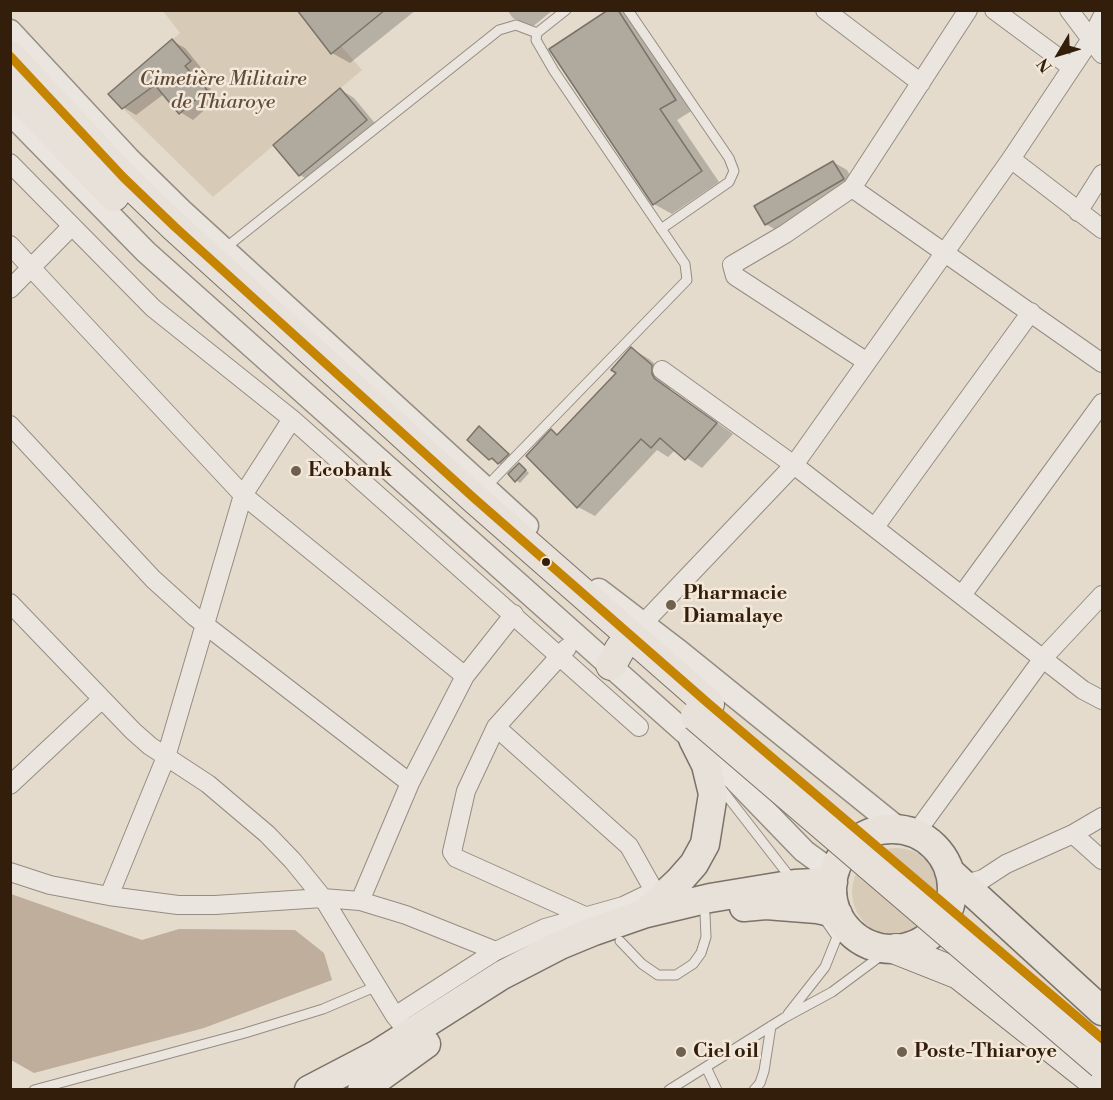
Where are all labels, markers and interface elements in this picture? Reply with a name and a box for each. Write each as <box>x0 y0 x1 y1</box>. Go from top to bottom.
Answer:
north arrow <box>1029 24 1089 84</box>
text: N <box>1033 54 1057 76</box>
park label: Cimetière Militaire de Thiaroye <box>140 68 306 115</box>
place label: Ecobank <box>308 459 392 483</box>
marker: Ecobank <box>289 464 303 478</box>
unlabelled marker <box>540 556 552 568</box>
place label: Pharmacie Diamalaye <box>683 582 787 629</box>
marker: Pharmacie Diamalaye <box>664 598 678 612</box>
place label: Ciel oil <box>693 1040 759 1064</box>
place label: Poste-Thiaroye <box>914 1040 1057 1064</box>
marker: Ciel oil <box>674 1045 688 1059</box>
marker: Poste-Thiaroye <box>895 1045 909 1059</box>

